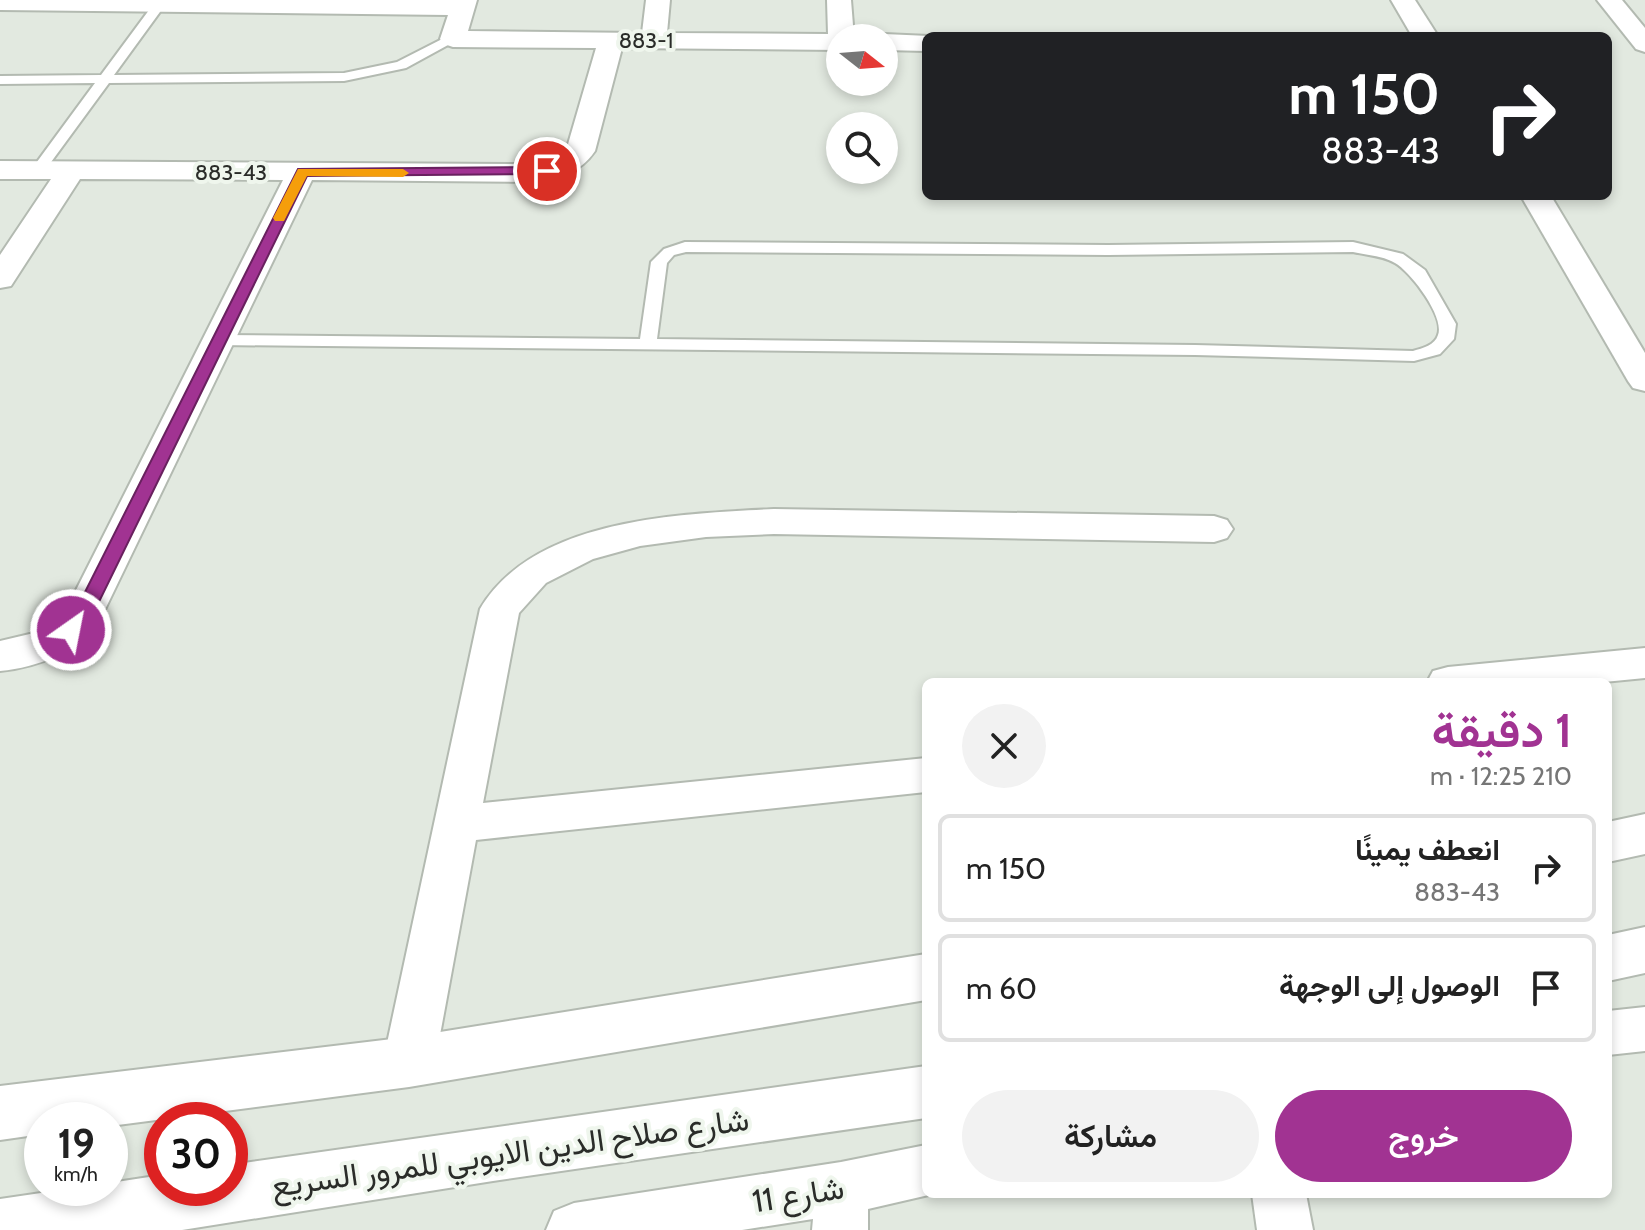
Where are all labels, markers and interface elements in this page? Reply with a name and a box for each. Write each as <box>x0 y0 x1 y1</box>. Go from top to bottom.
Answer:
north arrow <box>826 24 898 96</box>
map controls <box>826 24 898 184</box>
street label: 883-1 <box>619 27 673 54</box>
text: 150 m <box>1288 60 1440 128</box>
icon: right <box>1468 64 1572 168</box>
button: search <box>826 112 898 184</box>
text: 883-43 <box>1321 128 1440 172</box>
pin <box>513 137 581 205</box>
icon: arrive <box>525 149 569 193</box>
street label: 883-43 <box>195 159 267 186</box>
position arrow <box>29 588 113 672</box>
text: 1 دقيقة <box>1432 701 1572 759</box>
button: close <box>962 704 1046 788</box>
text: 210 m · 12:25 <box>1430 760 1572 792</box>
text: انعطف يمينًا <box>1355 831 1500 868</box>
icon: right <box>1524 846 1568 890</box>
text: 150 m <box>966 850 1046 887</box>
text: 883-43 <box>1414 876 1500 908</box>
icon: arrive <box>1524 966 1568 1010</box>
text: الوصول إلى الوجهة <box>1279 967 1500 1004</box>
text: 60 m <box>966 970 1037 1007</box>
button: مشاركة <box>962 1090 1259 1182</box>
button: خروج <box>1275 1090 1572 1182</box>
street label: شارع صلاح الدين الايوبي للمرور السريع <box>269 1099 752 1212</box>
speed limit sign: 30 <box>144 1102 248 1206</box>
text: 19 <box>57 1119 95 1168</box>
text: km/h <box>54 1162 98 1186</box>
street label: شارع 11 <box>749 1168 847 1223</box>

